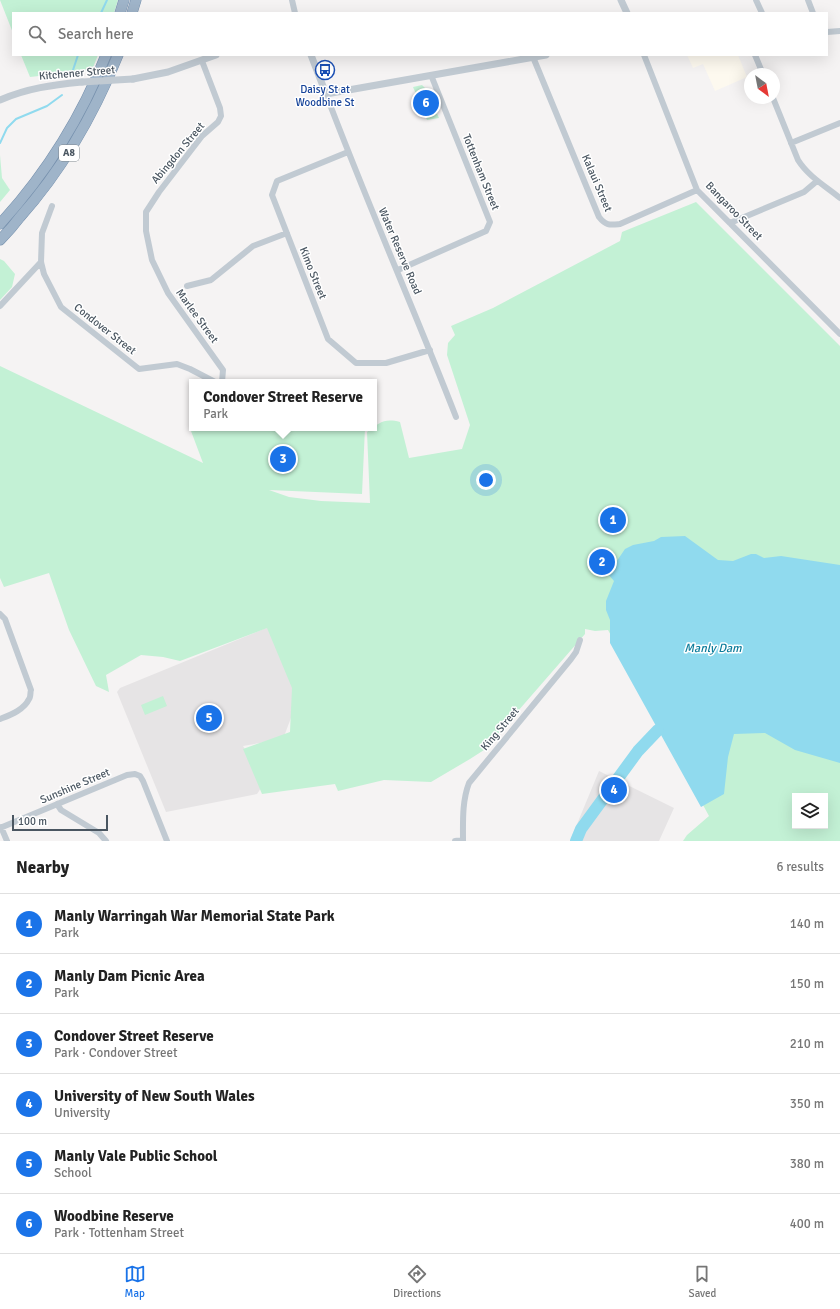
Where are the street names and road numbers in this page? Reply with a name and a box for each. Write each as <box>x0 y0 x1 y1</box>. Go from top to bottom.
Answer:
street label: Kitchener Street <box>38 63 116 83</box>
street label: Abingdon Street <box>149 120 207 186</box>
street label: Tottenham Street <box>460 132 502 212</box>
road number: A8 <box>59 145 79 161</box>
street label: Kalaui Street <box>579 152 615 214</box>
street label: Bangaroo Street <box>703 179 765 243</box>
street label: Water Reserve Road <box>376 206 424 297</box>
street label: Kimo Street <box>297 245 329 301</box>
street label: Marlee Street <box>173 286 221 346</box>
street label: Condover Street <box>71 301 139 357</box>
street label: King Street <box>478 705 522 753</box>
street label: Sunshine Street <box>38 765 112 807</box>

